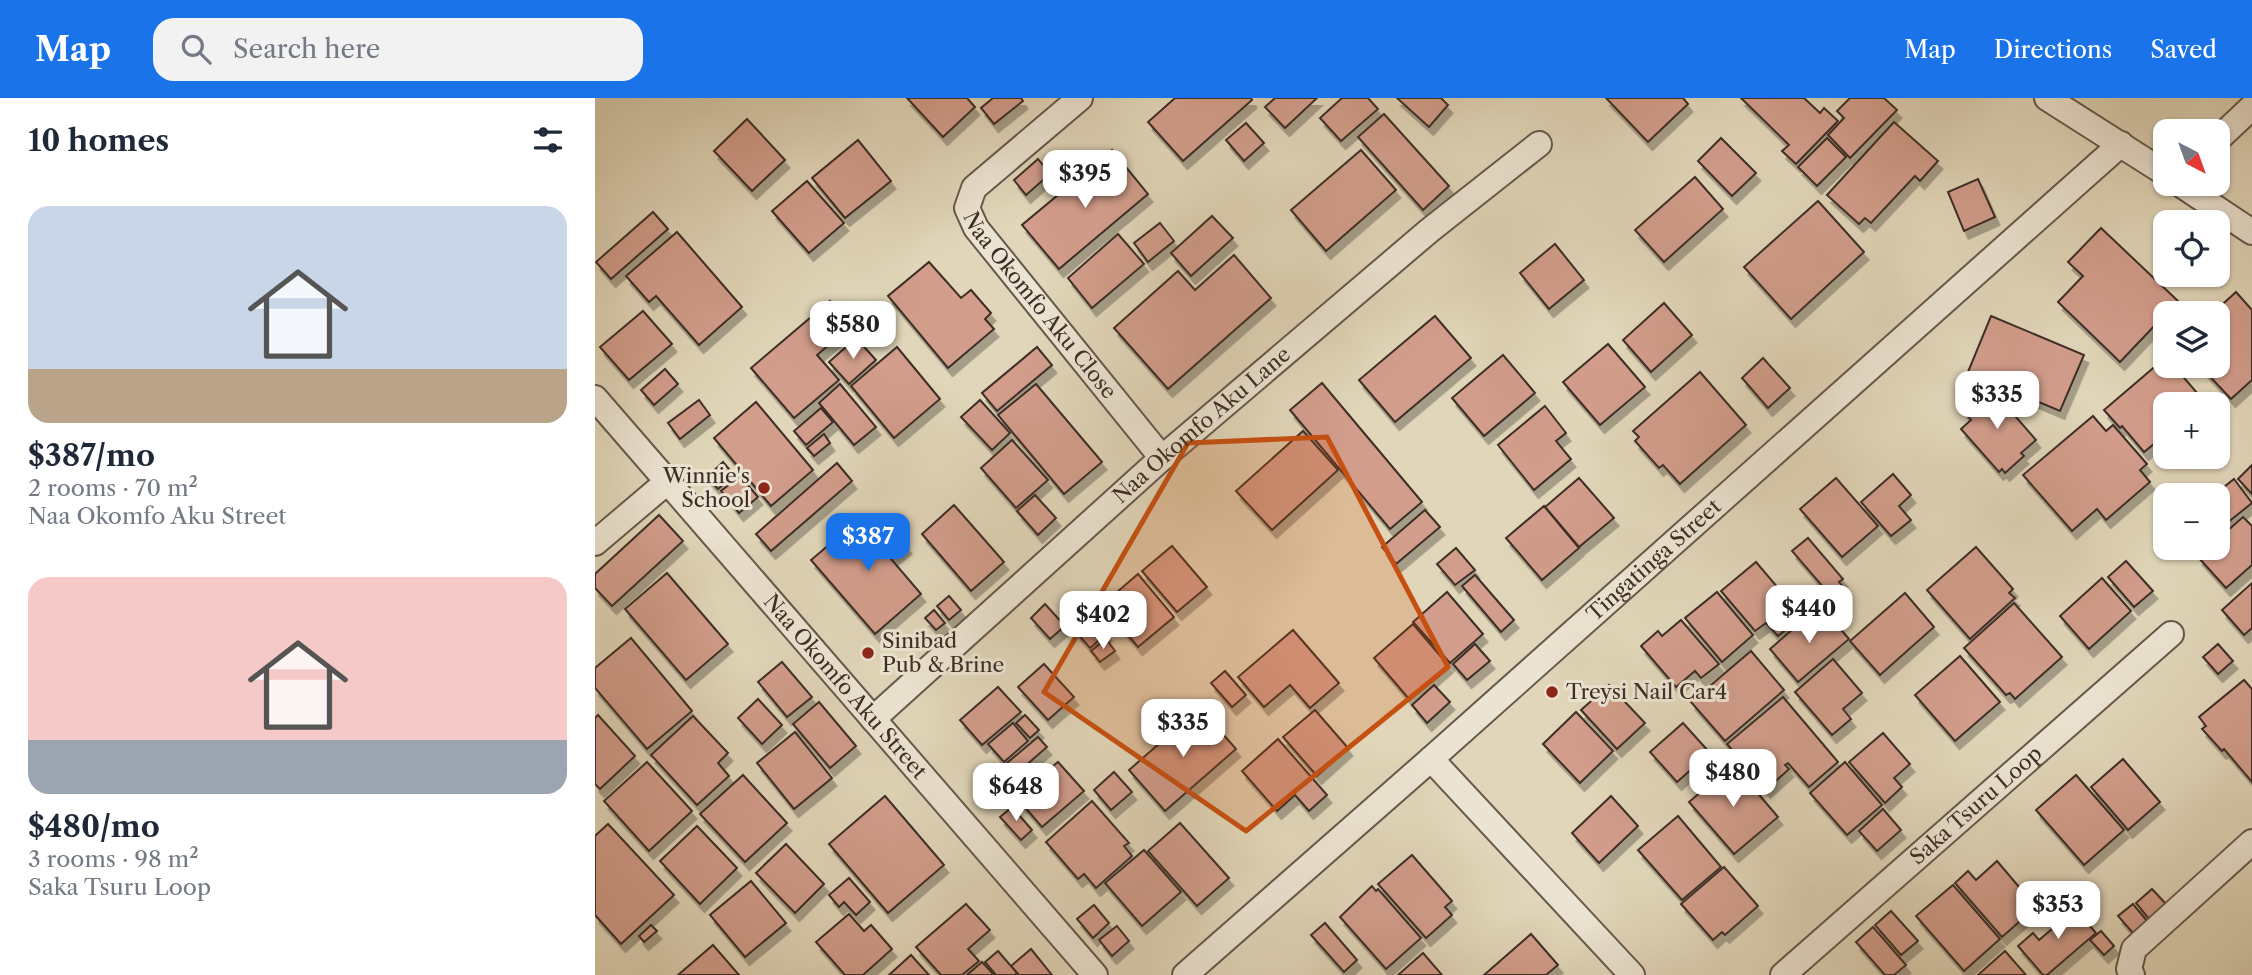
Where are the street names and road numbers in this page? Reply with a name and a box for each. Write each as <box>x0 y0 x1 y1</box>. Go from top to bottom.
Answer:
street label: Naa Okomfo Aku Close <box>958 208 1122 404</box>
street label: Naa Okomfo Aku Lane <box>1108 341 1295 508</box>
street label: Tingatinga Street <box>1581 493 1726 626</box>
street label: Naa Okomfo Aku Street <box>759 589 933 784</box>
street label: Saka Tsuru Loop <box>1905 740 2047 870</box>

